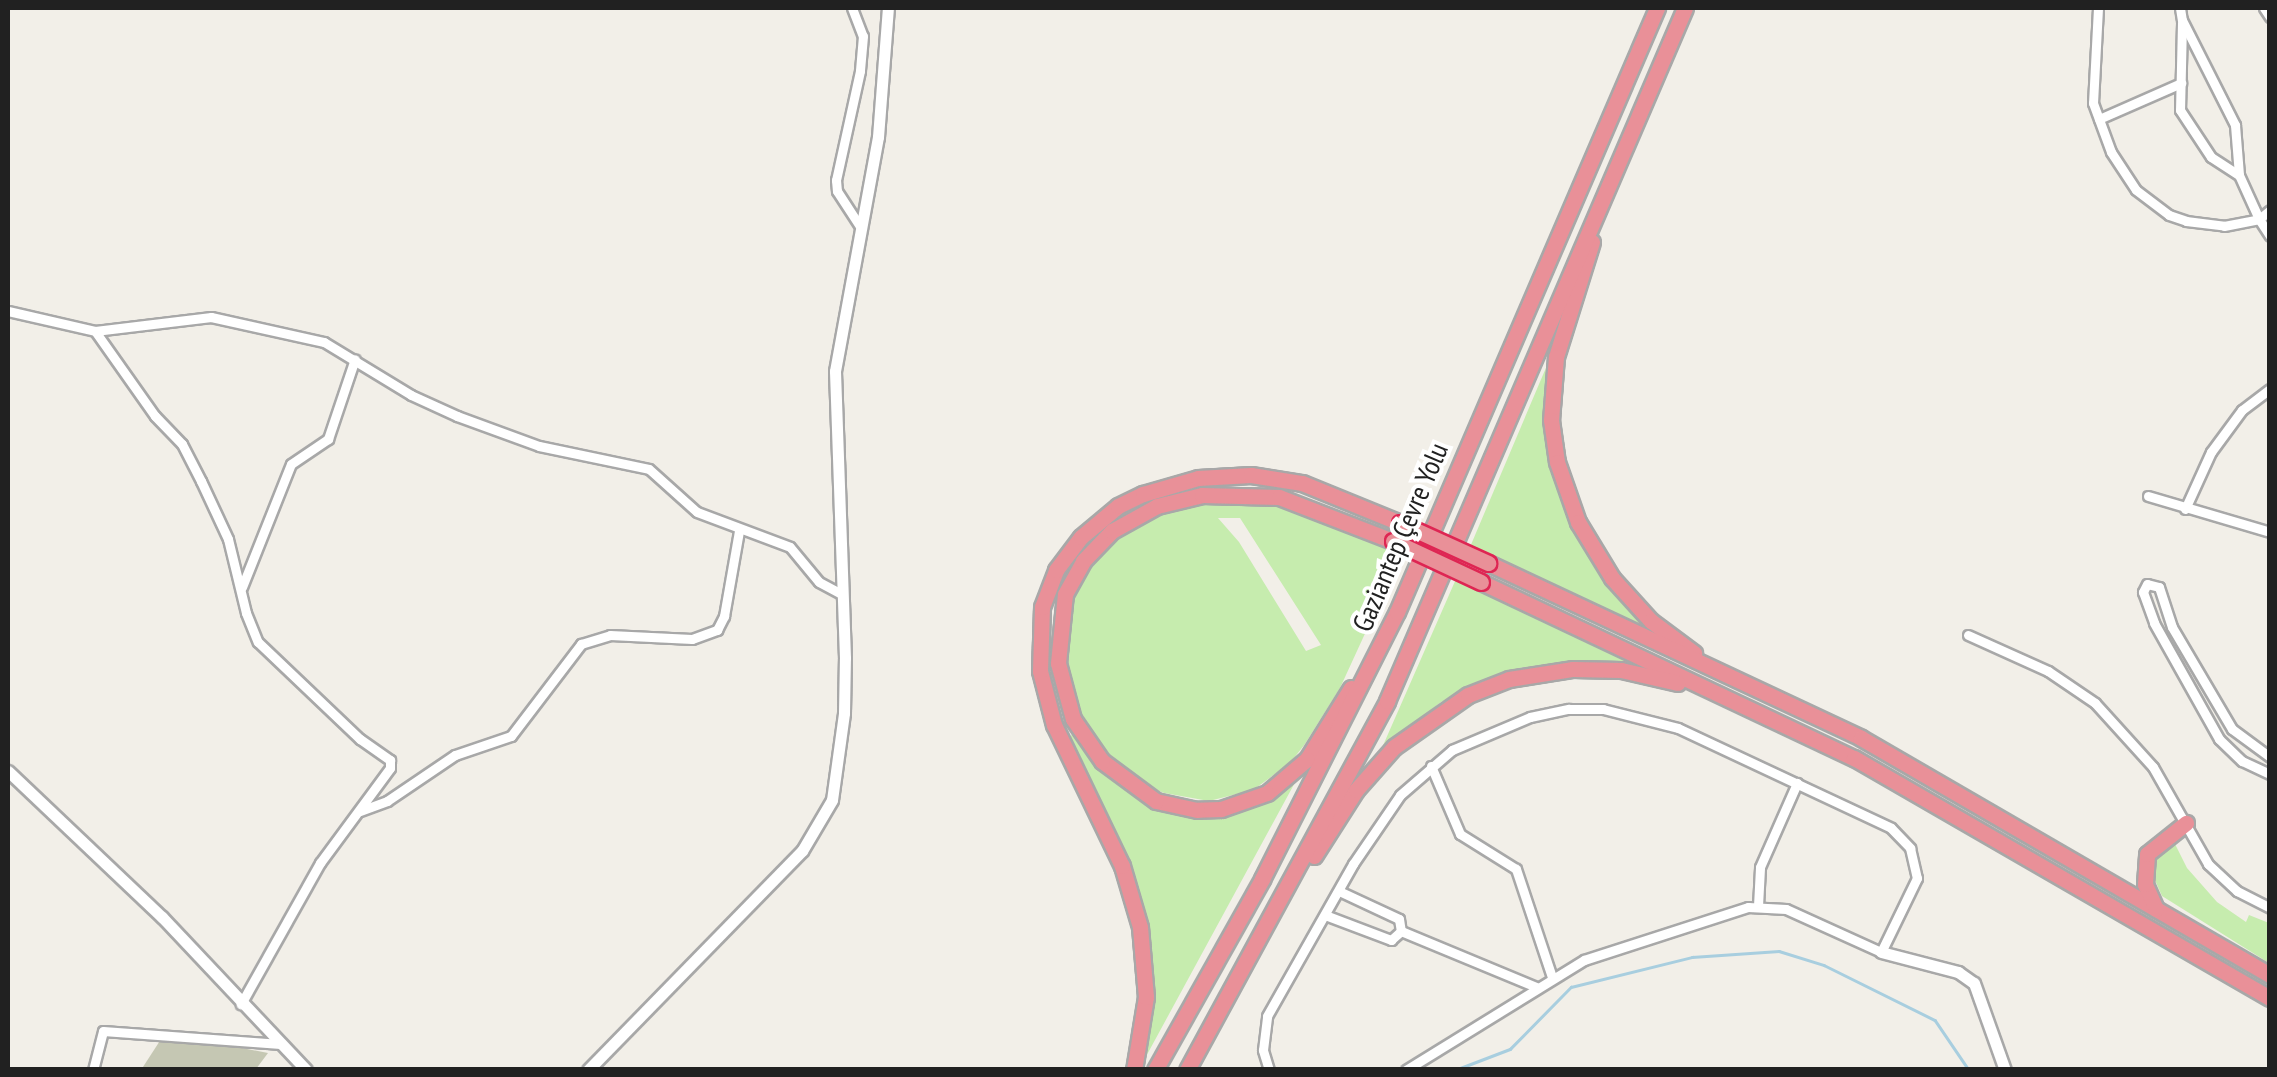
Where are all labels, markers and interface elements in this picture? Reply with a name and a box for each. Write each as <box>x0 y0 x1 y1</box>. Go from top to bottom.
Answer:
street label: Gaziantep Çevre Yolu <box>1345 437 1455 637</box>

